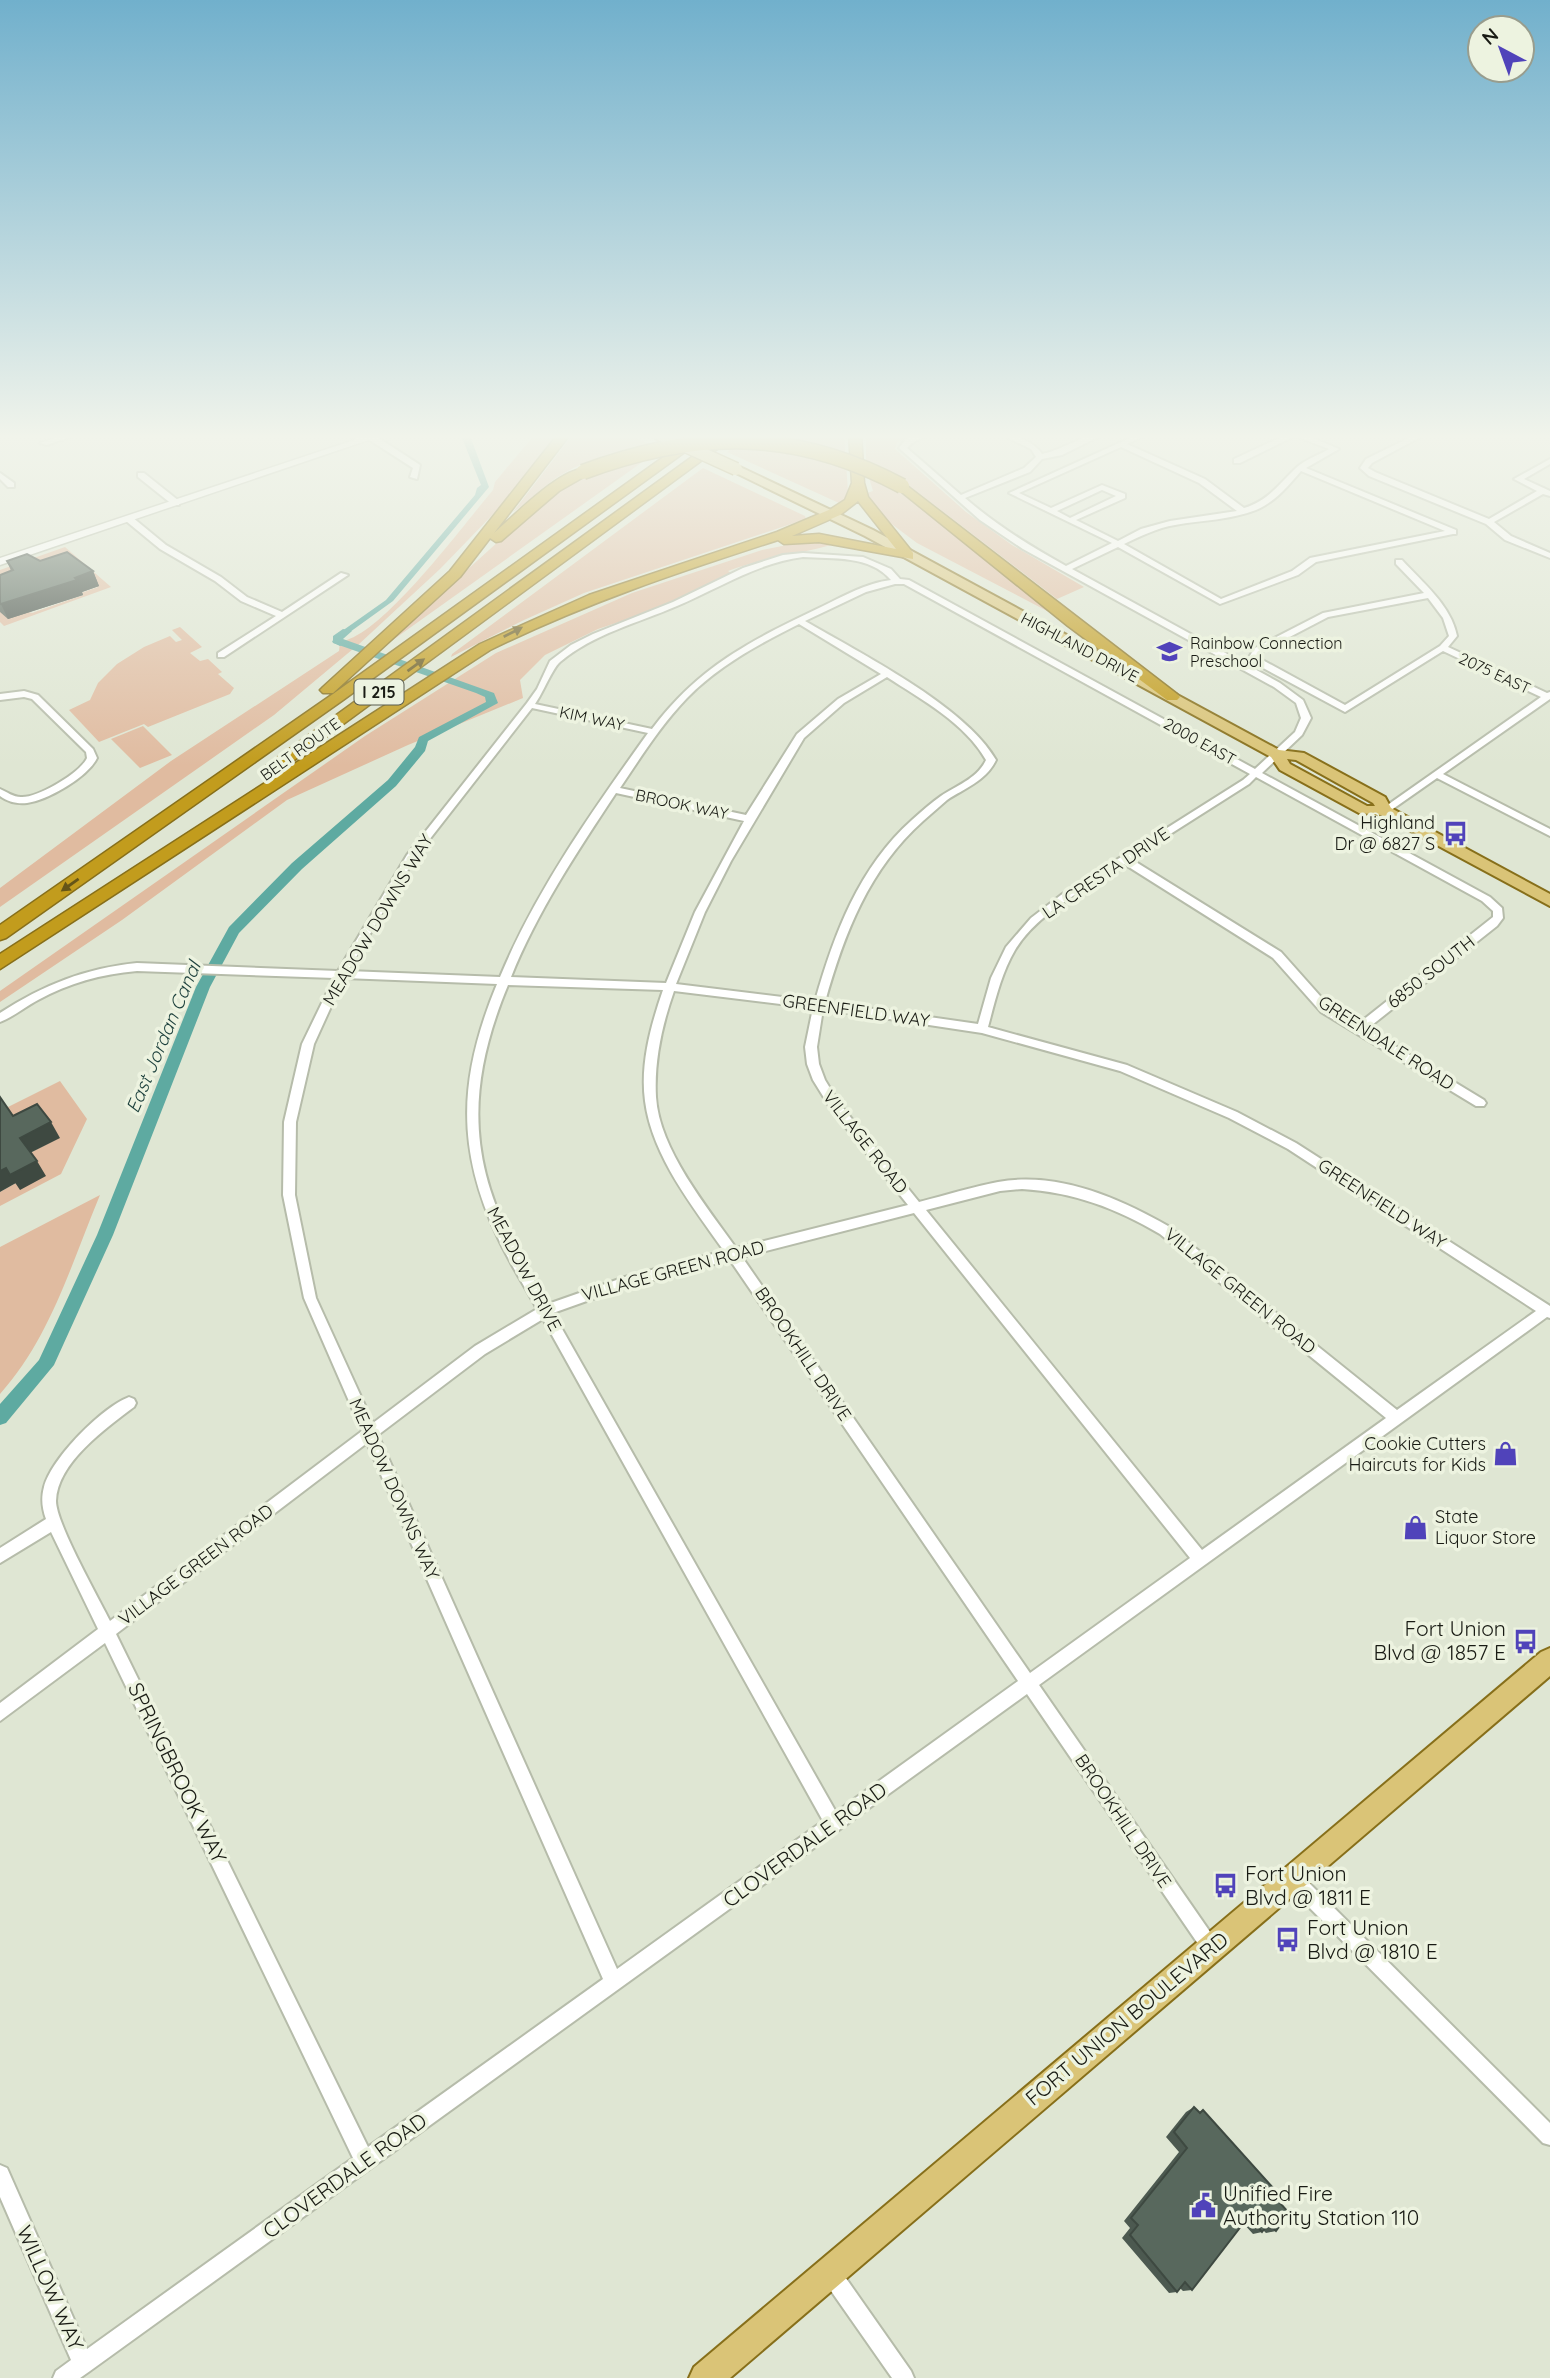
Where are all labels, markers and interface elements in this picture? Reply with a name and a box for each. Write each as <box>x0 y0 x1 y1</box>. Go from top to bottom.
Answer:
north arrow <box>1466 14 1536 84</box>
text: N <box>1477 23 1503 50</box>
street label: HIGHLAND DRIVE <box>1018 608 1142 686</box>
one-way arrow <box>503 627 523 638</box>
place label: Rainbow Connection Preschool <box>1190 633 1343 671</box>
school or university icon: Rainbow Connection Preschool <box>1156 638 1184 666</box>
street label: 2075 EAST <box>1456 648 1534 698</box>
one-way arrow <box>407 658 426 672</box>
road number: I 215 <box>354 680 404 705</box>
street label: KIM WAY <box>558 701 626 735</box>
street label: BELT ROUTE <box>256 713 344 785</box>
street label: 2000 EAST <box>1160 713 1240 769</box>
street label: BROOK WAY <box>634 784 730 824</box>
place label: Highland Dr @ 6827 S <box>1335 811 1435 855</box>
bus stop icon: Highland Dr @ 6827 S <box>1441 819 1469 847</box>
street label: LA CRESTA DRIVE <box>1038 822 1174 924</box>
street label: MEADOW DOWNS WAY <box>317 830 438 1010</box>
one-way arrow <box>61 877 79 891</box>
street label: 6850 SOUTH <box>1382 930 1479 1013</box>
water label: East Jordan Canal <box>120 955 207 1116</box>
street label: GREENFIELD WAY <box>781 989 931 1032</box>
street label: GREENDALE ROAD <box>1314 990 1459 1095</box>
street label: VILLAGE ROAD <box>818 1085 913 1198</box>
street label: GREENFIELD WAY <box>1314 1154 1451 1254</box>
street label: MEADOW DRIVE <box>482 1203 567 1335</box>
street label: VILLAGE GREEN ROAD <box>1160 1223 1321 1359</box>
street label: VILLAGE GREEN ROAD <box>579 1235 767 1306</box>
street label: BROOKHILL DRIVE <box>750 1282 857 1425</box>
street label: MEADOW DOWNS WAY <box>344 1395 445 1583</box>
place label: Cookie Cutters Haircuts for Kids <box>1348 1432 1486 1476</box>
shop icon: Cookie Cutters Haircuts for Kids <box>1492 1440 1520 1468</box>
street label: VILLAGE GREEN ROAD <box>114 1499 278 1630</box>
place label: State Liquor Store <box>1435 1505 1536 1549</box>
shop icon: State Liquor Store <box>1401 1513 1429 1541</box>
place label: Fort Union Blvd @ 1857 E <box>1373 1615 1506 1665</box>
bus stop icon: Fort Union Blvd @ 1857 E <box>1512 1627 1540 1655</box>
street label: SPRINGBROOK WAY <box>123 1678 233 1867</box>
street label: BROOKHILL DRIVE <box>1070 1749 1177 1892</box>
street label: CLOVERDALE ROAD <box>717 1776 892 1912</box>
place label: Fort Union Blvd @ 1811 E <box>1245 1860 1371 1910</box>
bus stop icon: Fort Union Blvd @ 1811 E <box>1211 1872 1239 1900</box>
place label: Fort Union Blvd @ 1810 E <box>1307 1914 1438 1964</box>
street label: FORT UNION BOULEVARD <box>1020 1926 1233 2111</box>
bus stop icon: Fort Union Blvd @ 1810 E <box>1273 1926 1301 1954</box>
street label: CLOVERDALE ROAD <box>257 2107 432 2243</box>
place label: Unified Fire Authority Station 110 <box>1223 2180 1419 2230</box>
public building icon: Unified Fire Authority Station 110 <box>1189 2192 1217 2220</box>
street label: WILLOW WAY <box>12 2221 90 2354</box>

